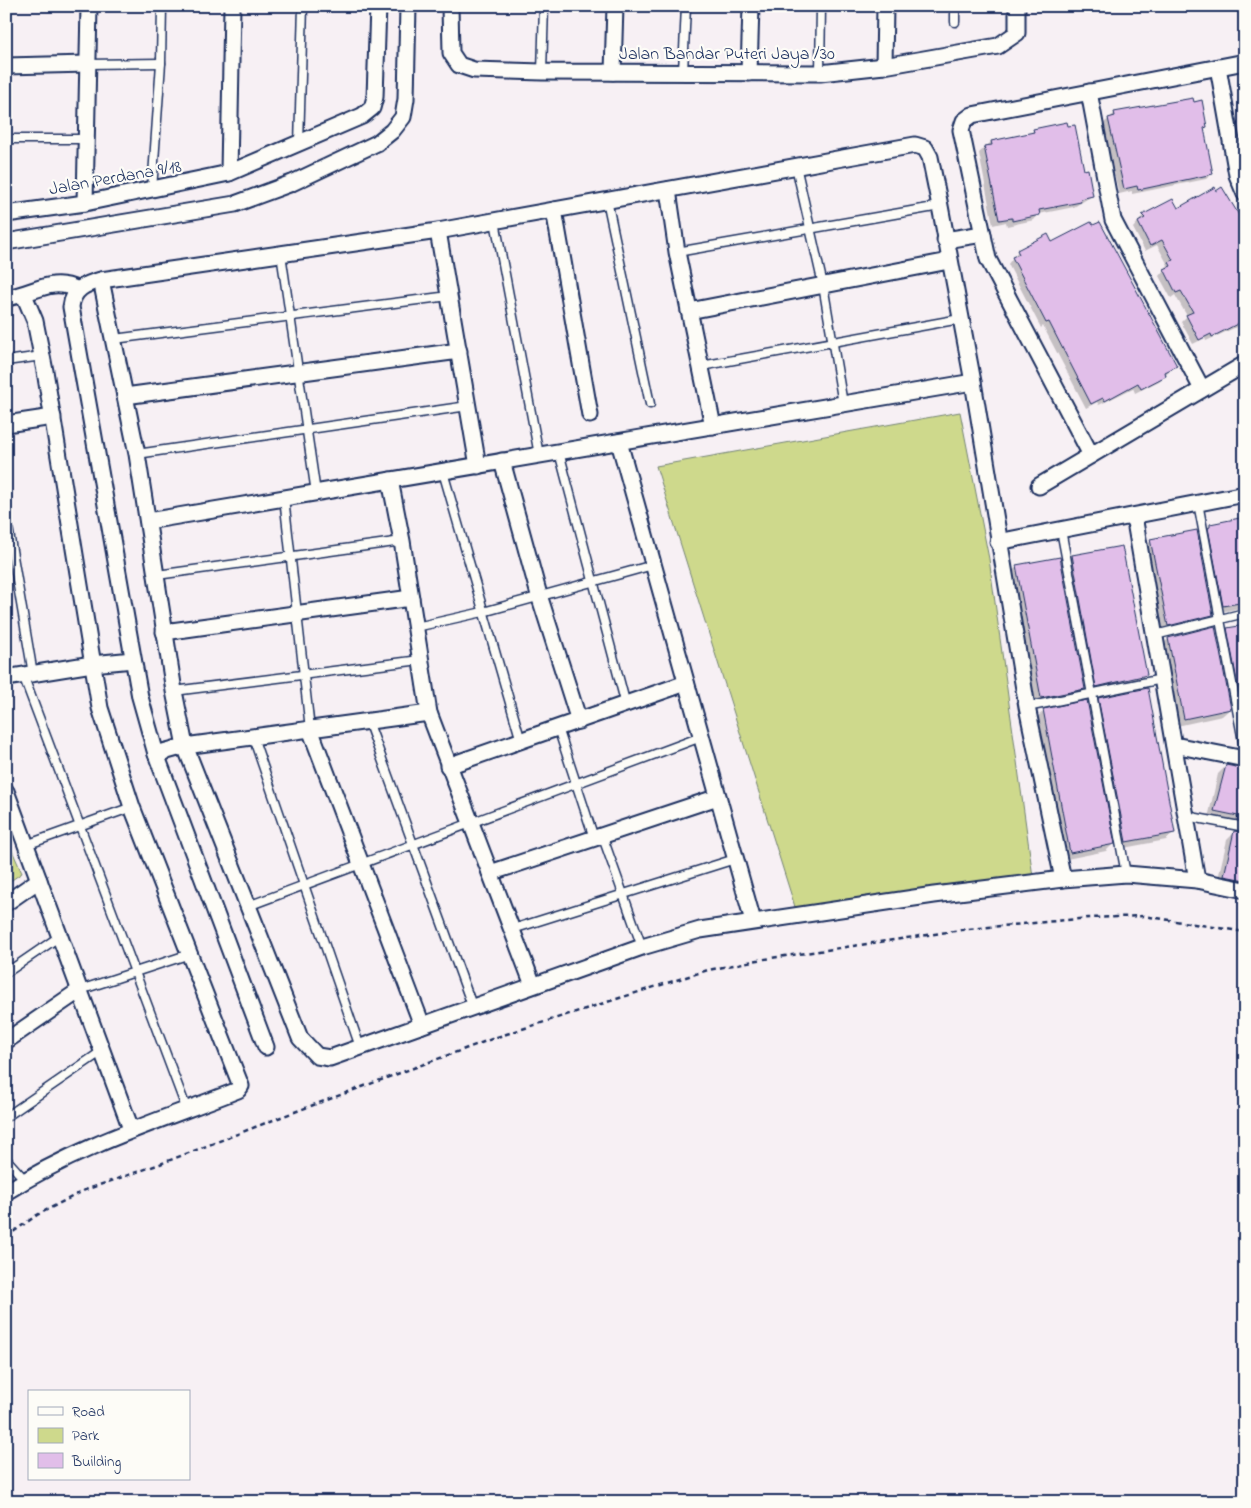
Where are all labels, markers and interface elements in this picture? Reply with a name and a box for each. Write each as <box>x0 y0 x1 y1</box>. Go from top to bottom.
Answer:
street label: Jalan Bandar Puteri Jaya /30 <box>619 42 835 68</box>
street label: Jalan Perdana 9/18 <box>47 154 184 203</box>
legend <box>28 1390 190 1480</box>
text: Road <box>72 1401 105 1423</box>
text: Park <box>72 1425 100 1447</box>
text: Building <box>71 1451 121 1474</box>

